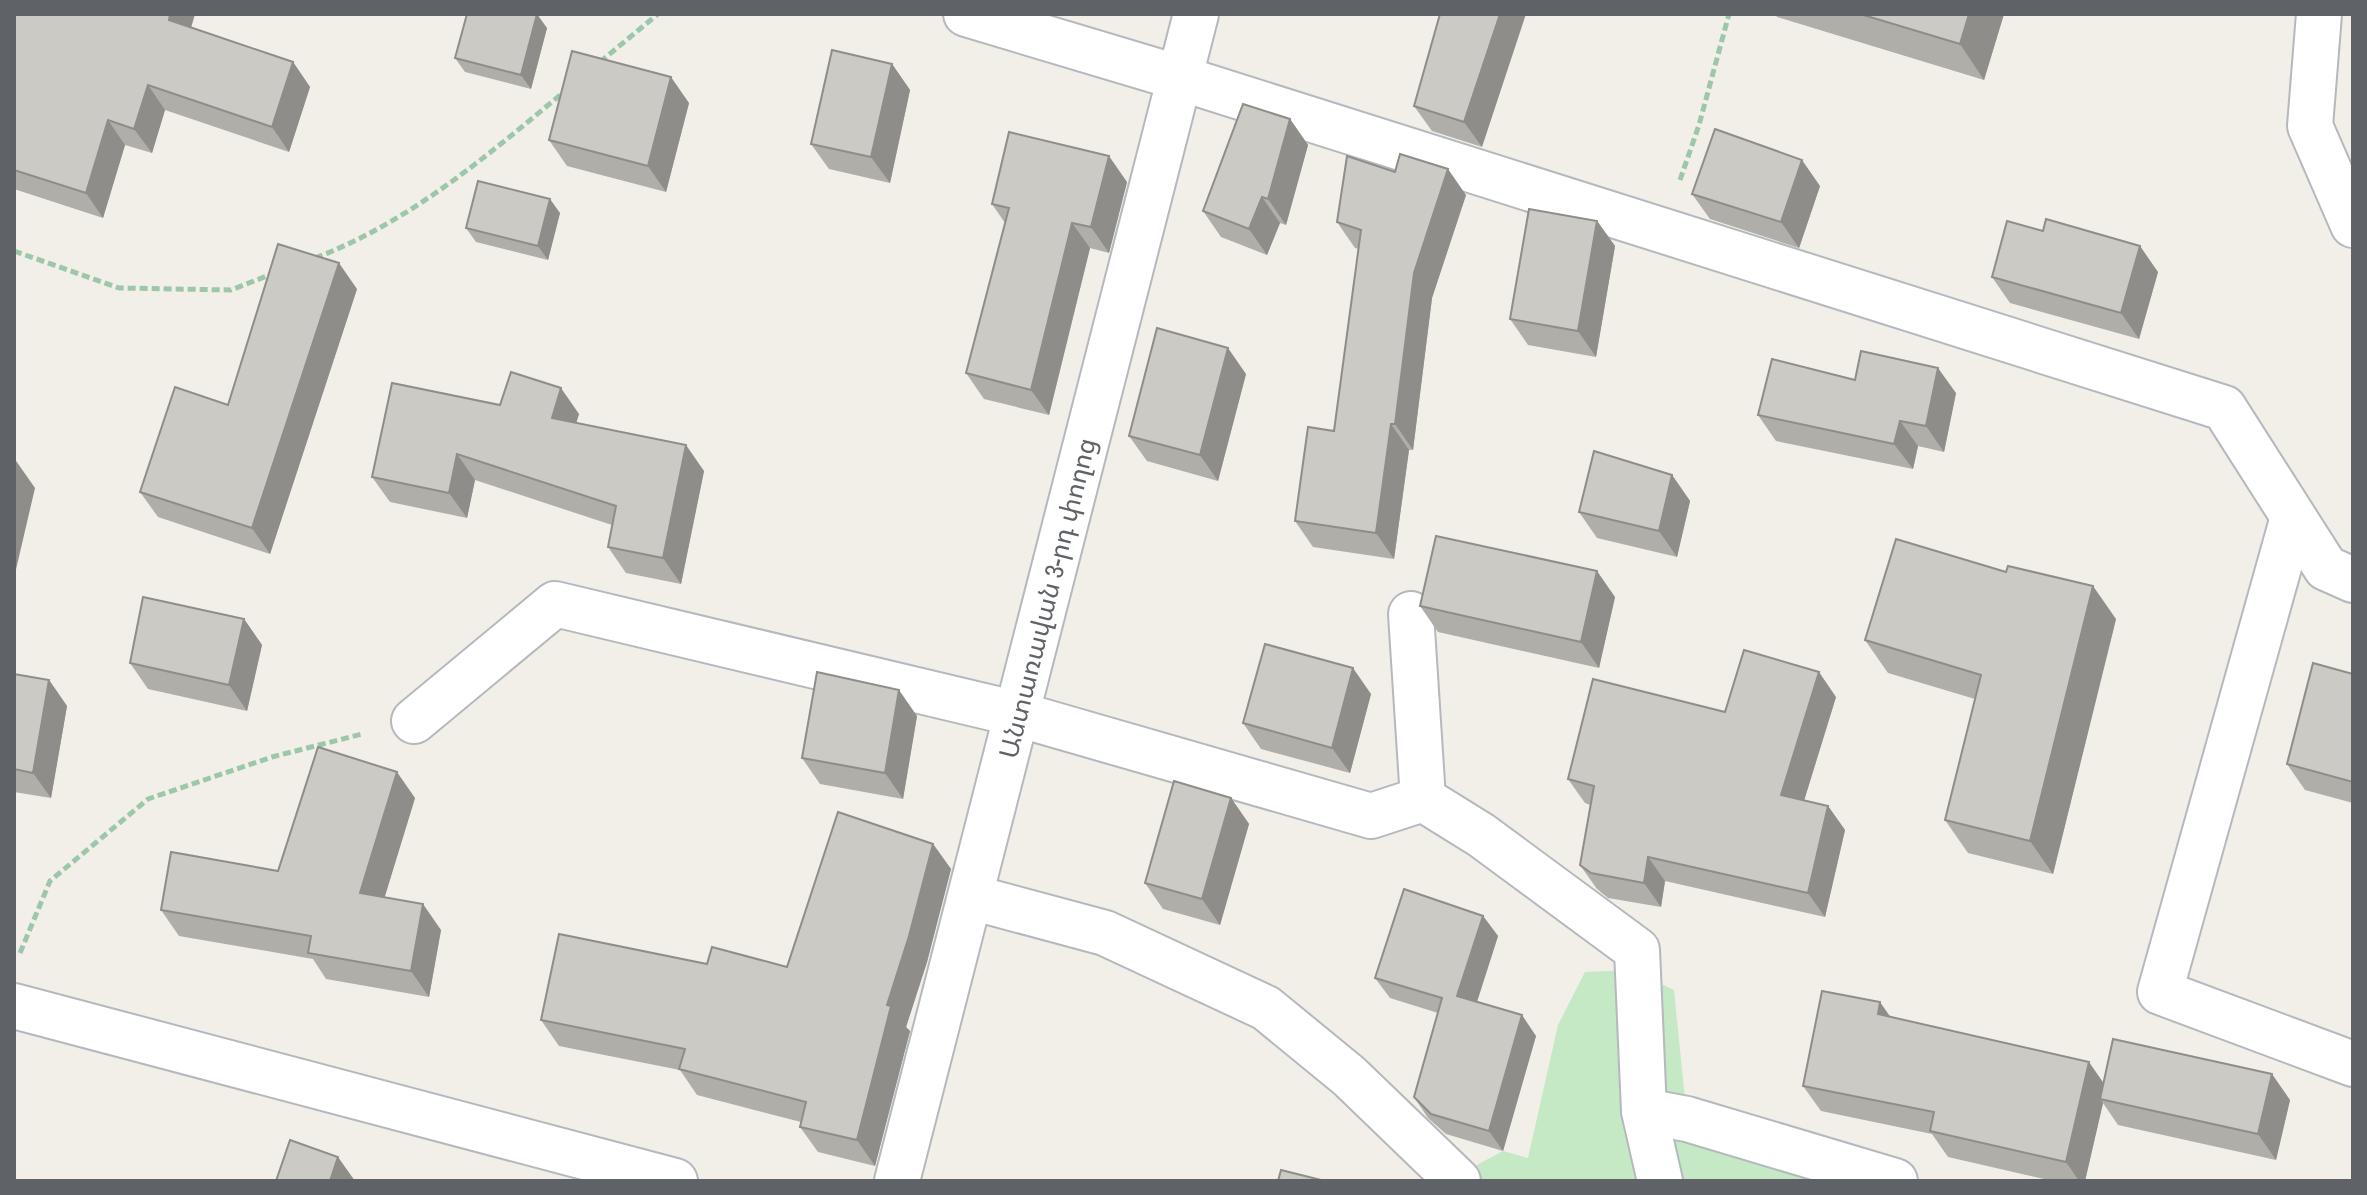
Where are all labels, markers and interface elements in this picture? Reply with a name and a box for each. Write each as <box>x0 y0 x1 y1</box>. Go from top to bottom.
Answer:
street label: Անտառավան 3-րդ փողոց <box>990 434 1104 762</box>

